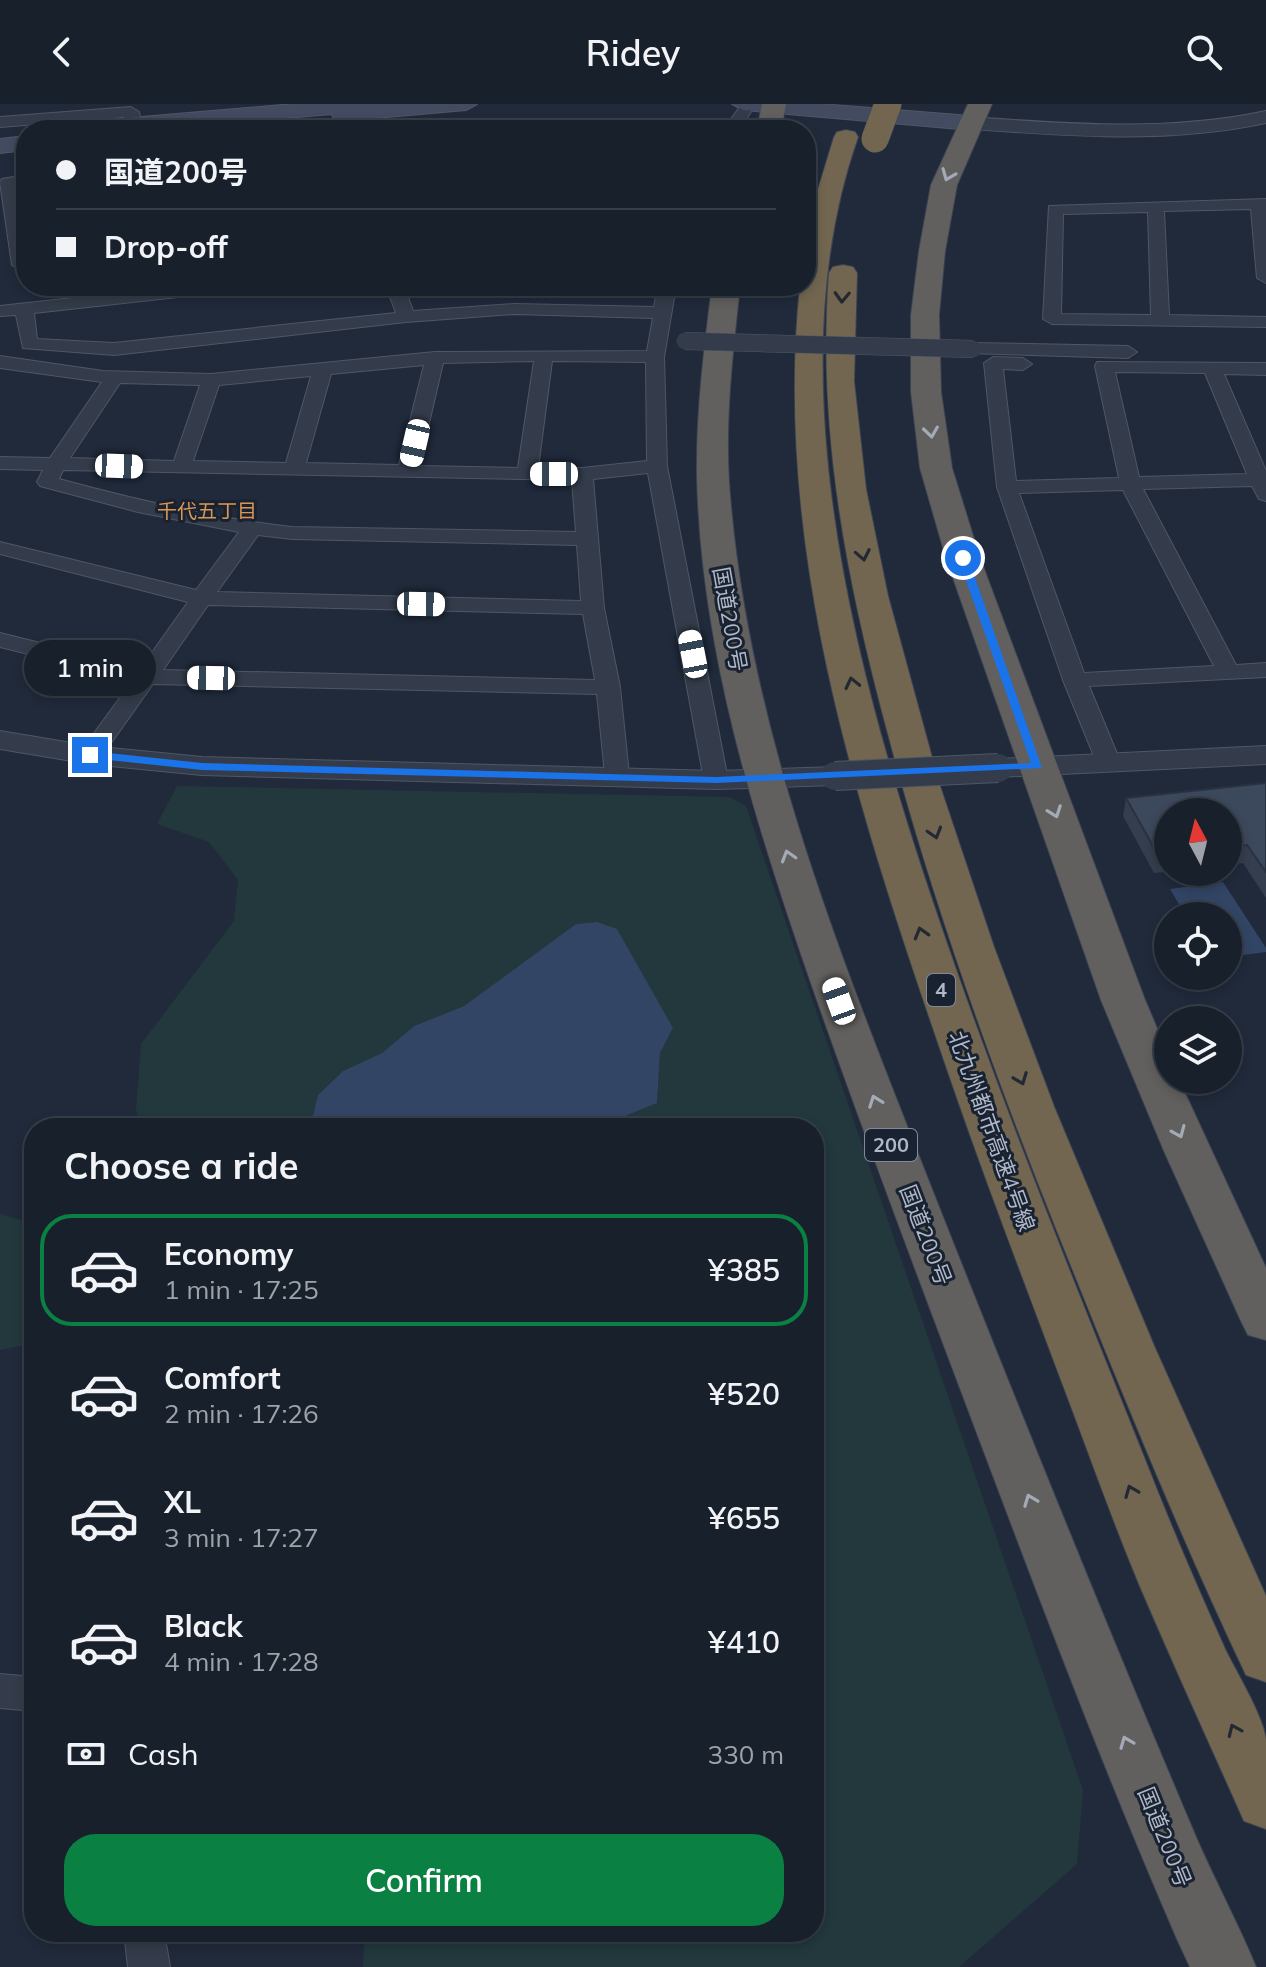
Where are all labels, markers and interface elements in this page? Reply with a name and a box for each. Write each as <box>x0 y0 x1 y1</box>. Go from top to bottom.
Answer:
icon: back <box>40 30 84 74</box>
text: Ridey <box>586 30 680 75</box>
icon: search <box>1182 30 1226 74</box>
text: 国道200号 <box>104 153 248 191</box>
one-way arrow <box>942 167 958 181</box>
text: Drop-off <box>104 228 228 266</box>
one-way arrow <box>833 291 850 303</box>
car <box>398 417 432 469</box>
one-way arrow <box>923 426 940 439</box>
car <box>95 453 143 479</box>
car <box>530 462 578 486</box>
district label: 千代五丁目 <box>157 498 257 523</box>
route start <box>945 540 981 576</box>
one-way arrow <box>853 548 870 562</box>
street label: 国道200号 <box>707 565 753 673</box>
car <box>397 592 445 616</box>
car <box>677 628 709 680</box>
callout: 1 min <box>24 639 156 695</box>
text: 1 min <box>56 651 124 684</box>
car <box>187 666 235 690</box>
one-way arrow <box>844 677 861 690</box>
route end <box>72 737 108 773</box>
north arrow <box>1154 798 1242 886</box>
map controls <box>1154 798 1242 1094</box>
one-way arrow <box>1045 804 1061 818</box>
one-way arrow <box>926 826 942 840</box>
one-way arrow <box>781 850 797 864</box>
button: locate <box>1154 902 1242 990</box>
one-way arrow <box>914 927 930 941</box>
car <box>820 974 858 1028</box>
road number: 4 <box>927 974 955 1006</box>
button: layers <box>1154 1006 1242 1094</box>
street label: 北九州都市高速4号線 <box>943 1027 1041 1235</box>
one-way arrow <box>1011 1071 1028 1085</box>
one-way arrow <box>868 1095 885 1109</box>
one-way arrow <box>1169 1124 1185 1138</box>
road number: 200 <box>865 1129 917 1161</box>
text: Choose a ride <box>64 1143 298 1188</box>
street label: 国道200号 <box>894 1181 958 1289</box>
icon: car <box>68 1234 140 1306</box>
text: Economy <box>164 1235 293 1273</box>
text: ¥385 <box>708 1251 780 1289</box>
text: 1 min · 17:25 <box>164 1273 319 1306</box>
icon: car <box>68 1358 140 1430</box>
text: Comfort <box>164 1359 281 1397</box>
text: ¥520 <box>708 1375 780 1413</box>
text: 2 min · 17:26 <box>164 1397 319 1430</box>
icon: car <box>68 1482 140 1554</box>
text: XL <box>164 1483 201 1521</box>
one-way arrow <box>1124 1485 1141 1499</box>
one-way arrow <box>1023 1494 1040 1508</box>
text: ¥655 <box>708 1499 780 1537</box>
text: 3 min · 17:27 <box>164 1521 319 1554</box>
icon: car <box>68 1606 140 1678</box>
text: Black <box>164 1607 243 1645</box>
text: ¥410 <box>708 1623 780 1661</box>
text: 4 min · 17:28 <box>164 1645 319 1678</box>
one-way arrow <box>1228 1724 1244 1738</box>
icon: cash <box>64 1732 108 1776</box>
text: Cash <box>128 1735 199 1773</box>
one-way arrow <box>1119 1735 1136 1749</box>
text: 330 m <box>708 1738 784 1771</box>
street label: 国道200号 <box>1132 1783 1198 1891</box>
button: Confirm <box>64 1834 784 1926</box>

